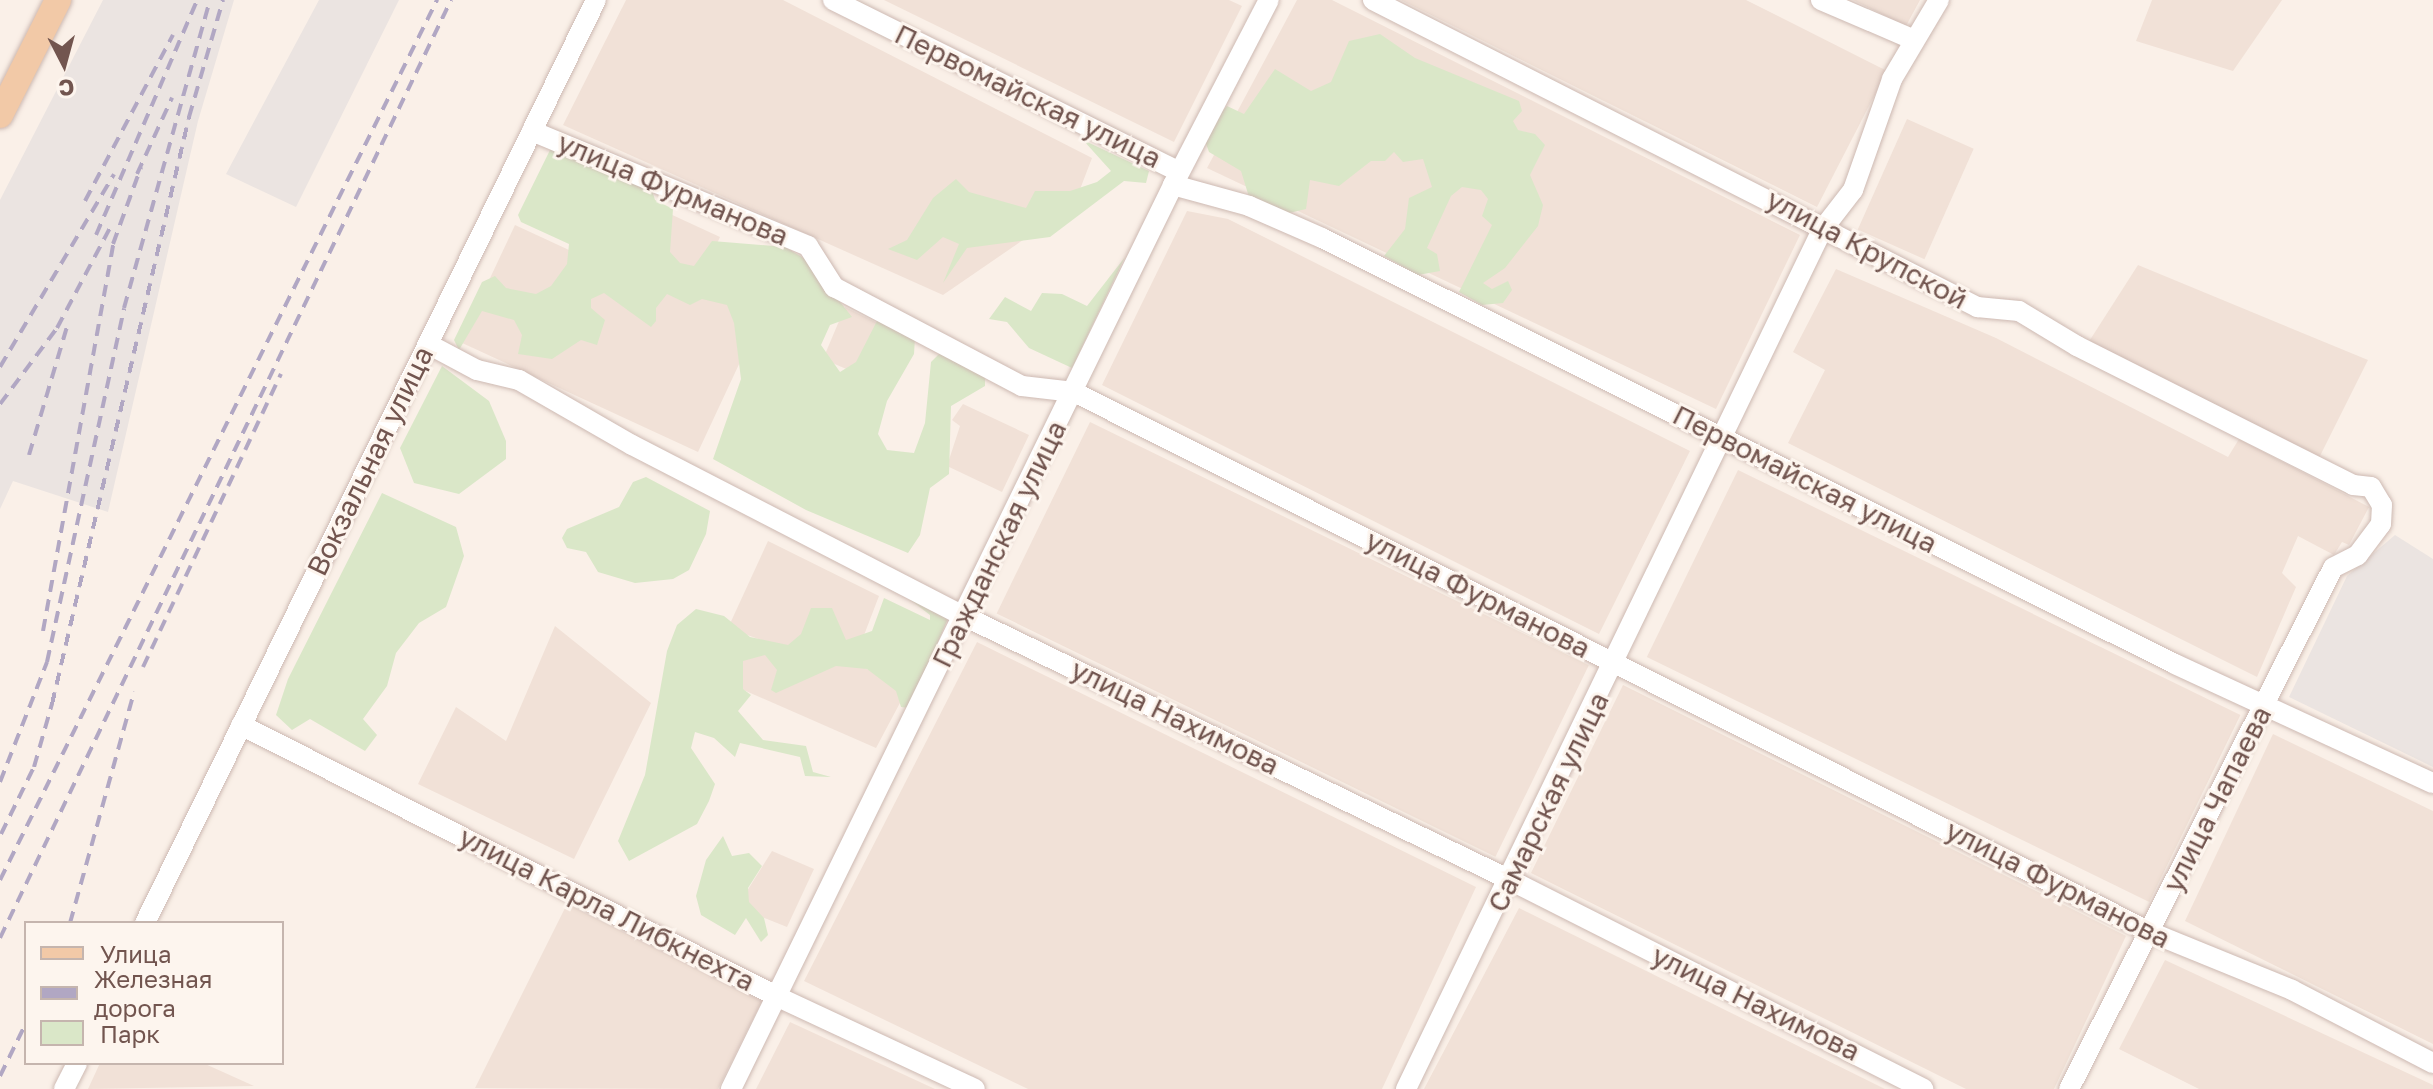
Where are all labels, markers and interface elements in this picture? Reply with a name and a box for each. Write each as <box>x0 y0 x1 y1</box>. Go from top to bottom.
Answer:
street label: Первомайская улица <box>889 17 1167 175</box>
north arrow <box>24 24 104 104</box>
text: С <box>57 74 76 103</box>
street label: улица Фурманова <box>553 125 793 253</box>
street label: улица Крупской <box>1761 182 1973 316</box>
street label: Вокзальная улица <box>300 341 440 581</box>
street label: Первомайская улица <box>1667 398 1943 560</box>
street label: Гражданская улица <box>925 415 1073 673</box>
street label: улица Фурманова <box>1360 523 1596 665</box>
street label: улица Нахимова <box>1066 652 1284 782</box>
street label: Самарская улица <box>1480 687 1616 917</box>
street label: улица Чапаева <box>2156 700 2278 898</box>
street label: улица Фурманова <box>1940 813 2176 955</box>
street label: улица Карла Либкнехта <box>454 820 760 998</box>
legend <box>24 921 284 1065</box>
street label: улица Нахимова <box>1647 938 1865 1068</box>
text: Улица <box>100 939 172 968</box>
text: Железная дорога <box>94 964 212 1022</box>
text: Парк <box>100 1019 160 1048</box>

